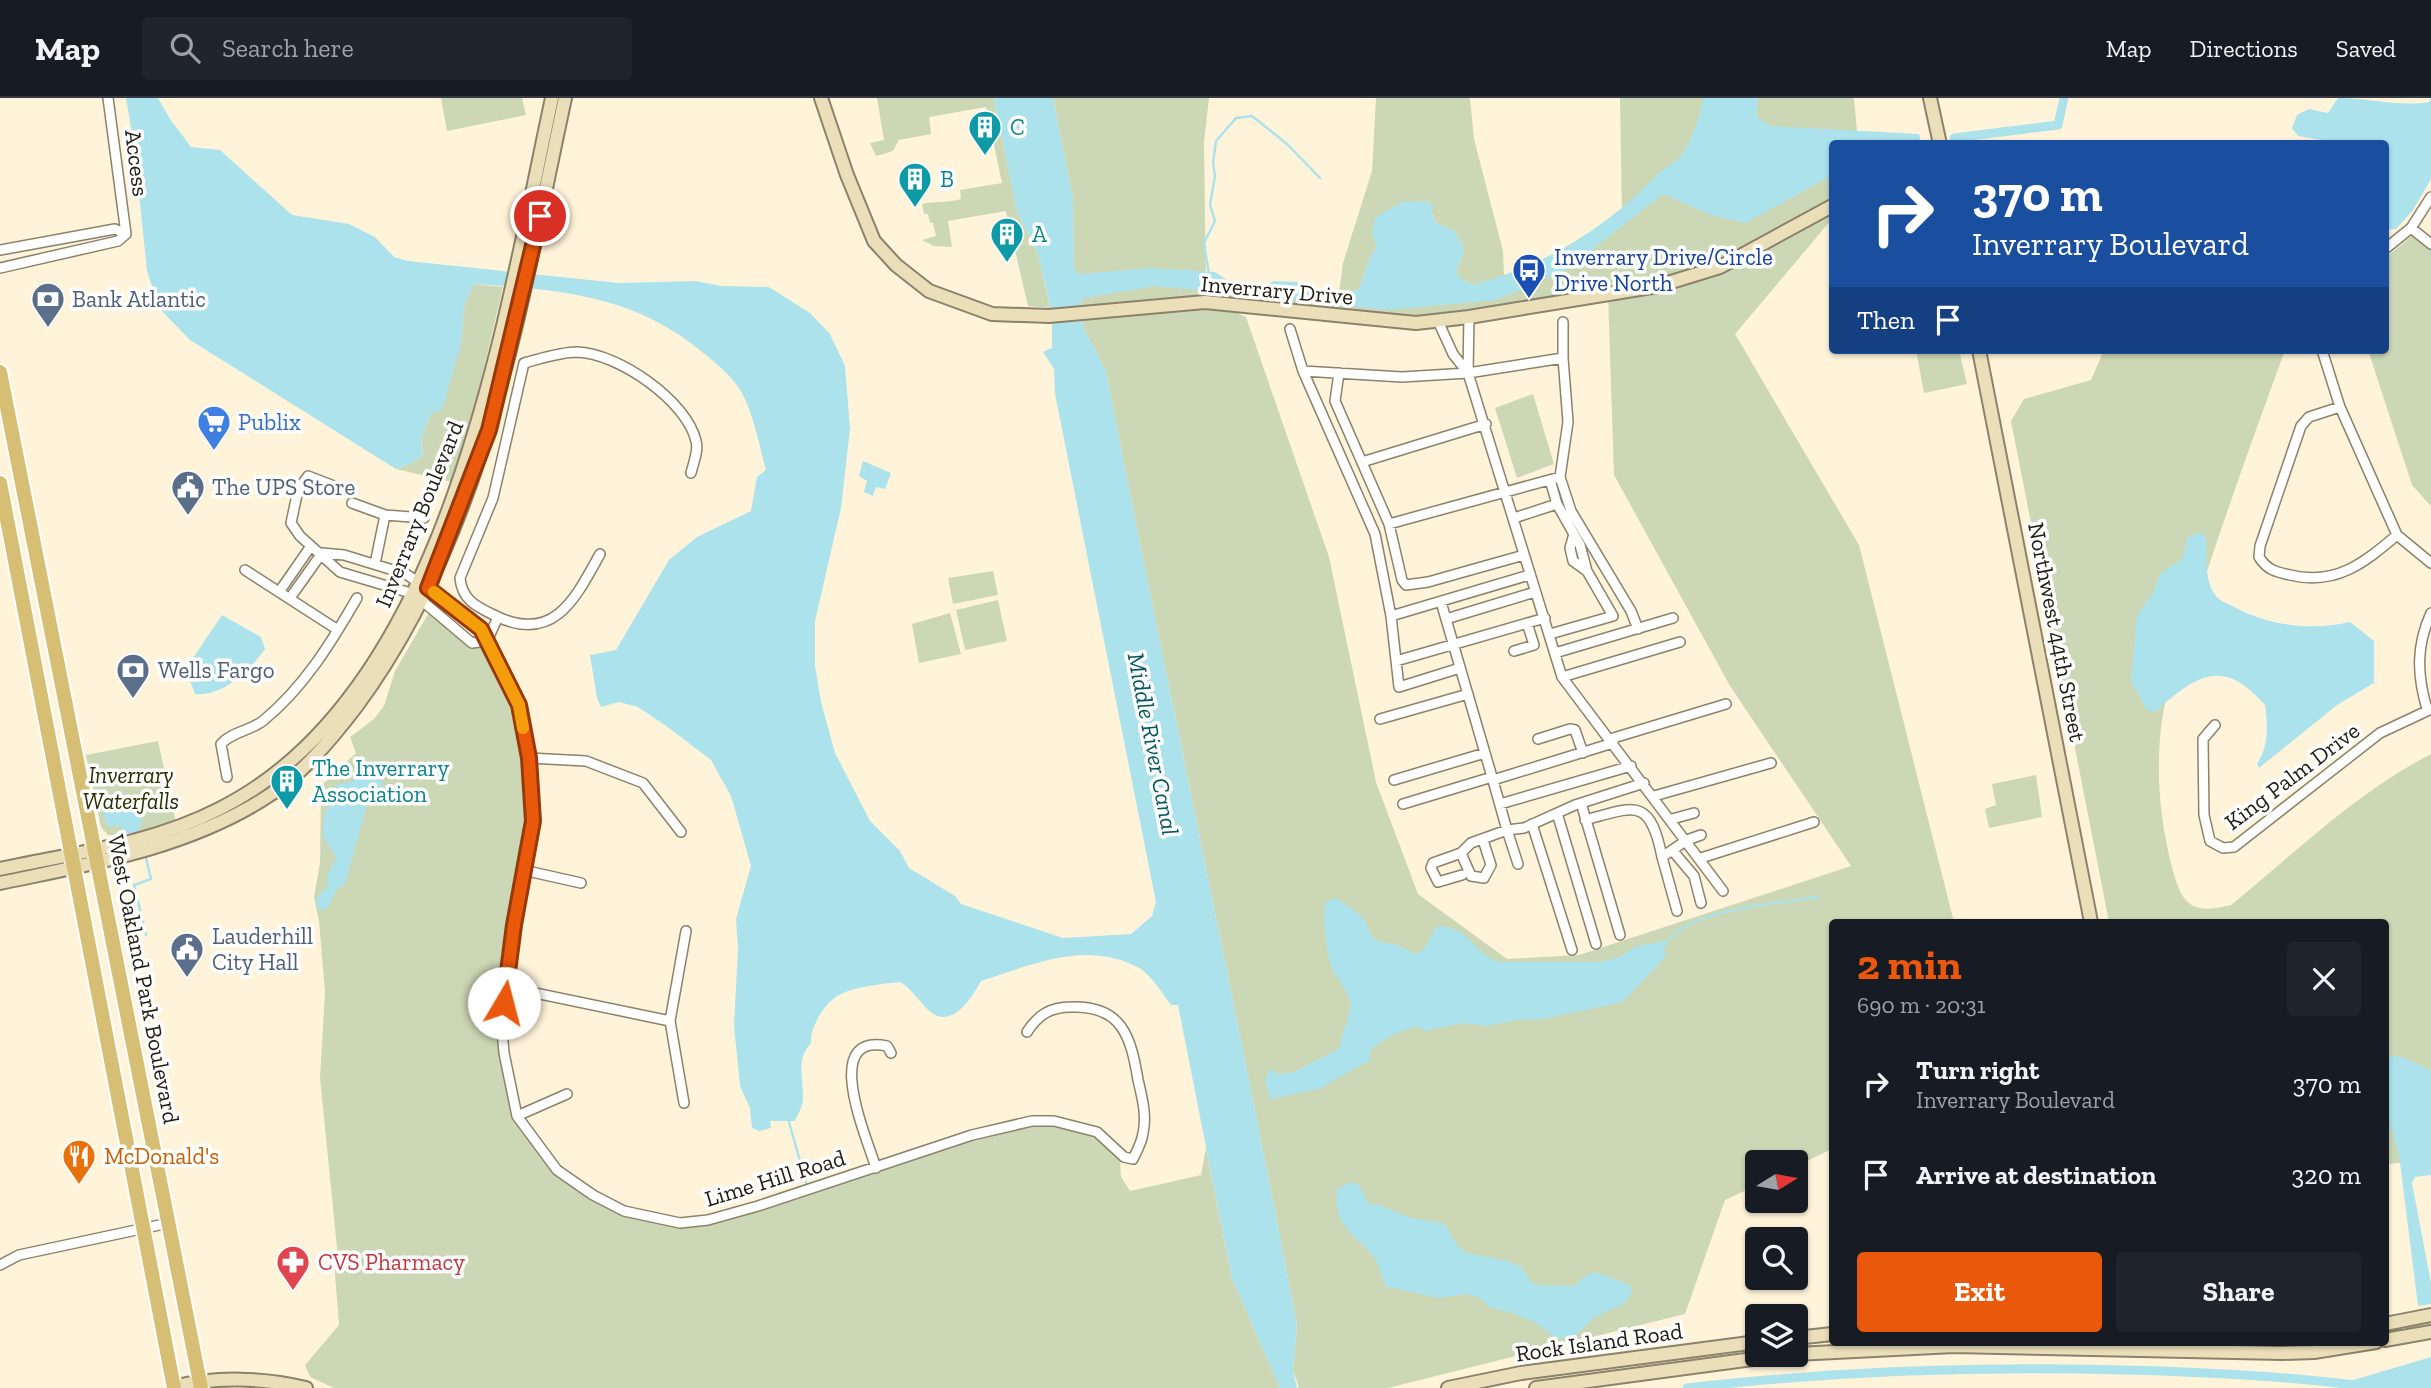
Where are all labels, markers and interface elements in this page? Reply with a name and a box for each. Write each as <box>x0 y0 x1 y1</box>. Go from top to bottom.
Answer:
search box <box>142 17 632 80</box>
text: Map <box>35 29 100 68</box>
icon: search <box>166 29 204 67</box>
text: Search here <box>222 32 354 64</box>
text: Map <box>2106 34 2152 63</box>
text: Directions <box>2190 34 2298 63</box>
text: Saved <box>2336 34 2396 63</box>
building icon: C <box>966 108 1004 157</box>
place label: C <box>1010 113 1025 141</box>
street label: Access <box>119 128 155 198</box>
building icon: B <box>896 160 934 209</box>
place label: B <box>940 165 954 193</box>
text: 370 m <box>1972 165 2103 224</box>
icon: right <box>1857 168 1948 259</box>
pin <box>510 186 570 246</box>
icon: arrive <box>521 197 559 235</box>
building icon: A <box>988 215 1026 264</box>
place label: A <box>1032 220 1048 248</box>
text: Inverrary Boulevard <box>1972 225 2249 263</box>
place label: Inverrary Drive/Circle Drive North <box>1554 243 1773 297</box>
bus stop icon: Inverrary Drive/Circle Drive North <box>1510 251 1548 300</box>
street label: Inverrary Drive <box>1200 269 1354 311</box>
bank icon: Bank Atlantic <box>29 280 67 329</box>
place label: Bank Atlantic <box>72 285 206 313</box>
icon: arrive <box>1929 301 1967 339</box>
text: Then <box>1857 304 1915 336</box>
supermarket icon: Publix <box>195 403 233 452</box>
place label: Publix <box>238 408 301 436</box>
street label: Inverrary Boulevard <box>369 416 469 611</box>
public building icon: The UPS Store <box>169 468 207 517</box>
place label: The UPS Store <box>212 473 355 501</box>
street label: Northwest 44th Street <box>2022 520 2092 744</box>
water label: Middle River Canal <box>1122 650 1185 838</box>
bank icon: Wells Fargo <box>114 651 152 700</box>
place label: Wells Fargo <box>158 656 274 684</box>
street label: King Palm Drive <box>2219 716 2365 836</box>
place label: The Inverrary Association <box>312 754 449 808</box>
park label: Inverrary Waterfalls <box>83 761 179 815</box>
building icon: The Inverrary Association <box>268 762 306 811</box>
street label: West Oakland Park Boulevard <box>102 832 186 1126</box>
place label: Lauderhill City Hall <box>212 922 313 976</box>
public building icon: Lauderhill City Hall <box>168 930 206 979</box>
text: 2 min <box>1857 939 1962 990</box>
button: close <box>2287 942 2361 1016</box>
position arrow <box>467 966 541 1040</box>
text: 690 m · 20:31 <box>1857 991 1986 1019</box>
text: Turn right <box>1916 1054 2039 1086</box>
icon: right <box>1857 1065 1895 1103</box>
text: 370 m <box>2293 1068 2361 1100</box>
text: Inverrary Boulevard <box>1916 1086 2115 1114</box>
restaurant icon: McDonald's <box>60 1137 98 1186</box>
place label: McDonald's <box>104 1142 219 1170</box>
street label: Lime Hill Road <box>701 1143 849 1213</box>
north arrow <box>1745 1150 1808 1213</box>
map controls <box>1745 1150 1808 1367</box>
icon: arrive <box>1857 1156 1895 1194</box>
text: Arrive at destination <box>1916 1159 2156 1191</box>
text: 320 m <box>2292 1159 2361 1191</box>
button: search <box>1745 1227 1808 1290</box>
pharmacy icon: CVS Pharmacy <box>274 1243 312 1292</box>
place label: CVS Pharmacy <box>318 1248 465 1276</box>
button: Exit <box>1857 1252 2102 1332</box>
button: Share <box>2116 1252 2361 1332</box>
button: layers <box>1745 1304 1808 1367</box>
street label: Rock Island Road <box>1514 1316 1685 1368</box>

